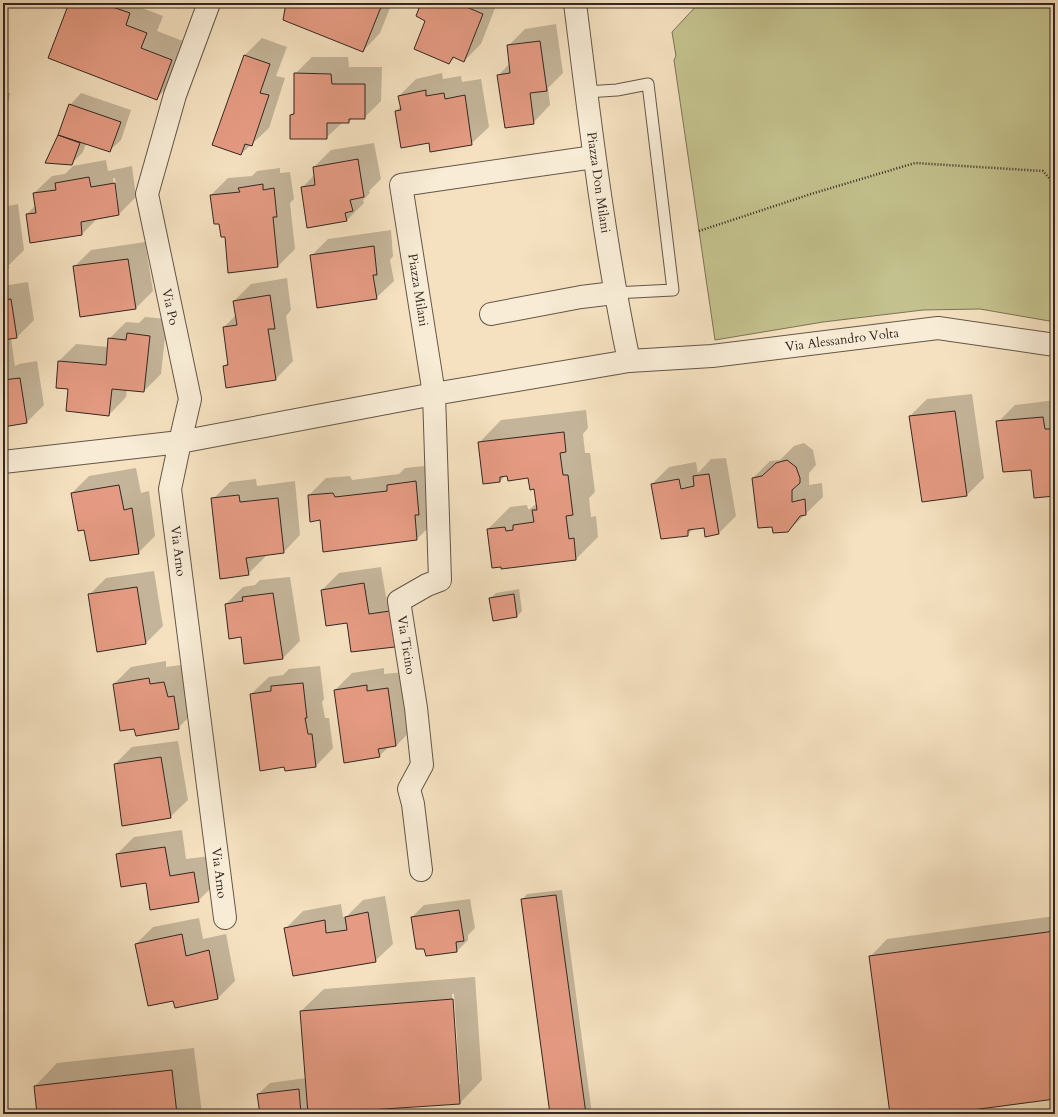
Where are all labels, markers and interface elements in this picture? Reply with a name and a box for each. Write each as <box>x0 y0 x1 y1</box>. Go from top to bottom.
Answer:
street label: Piazza Don Milani <box>582 131 615 235</box>
street label: Piazza Milani <box>403 252 433 328</box>
street label: Via Po <box>157 287 183 327</box>
street label: Via Alessandro Volta <box>784 324 900 356</box>
street label: Via Arno <box>166 525 190 577</box>
street label: Via Ticino <box>392 614 420 676</box>
street label: Via Arno <box>207 847 231 899</box>

